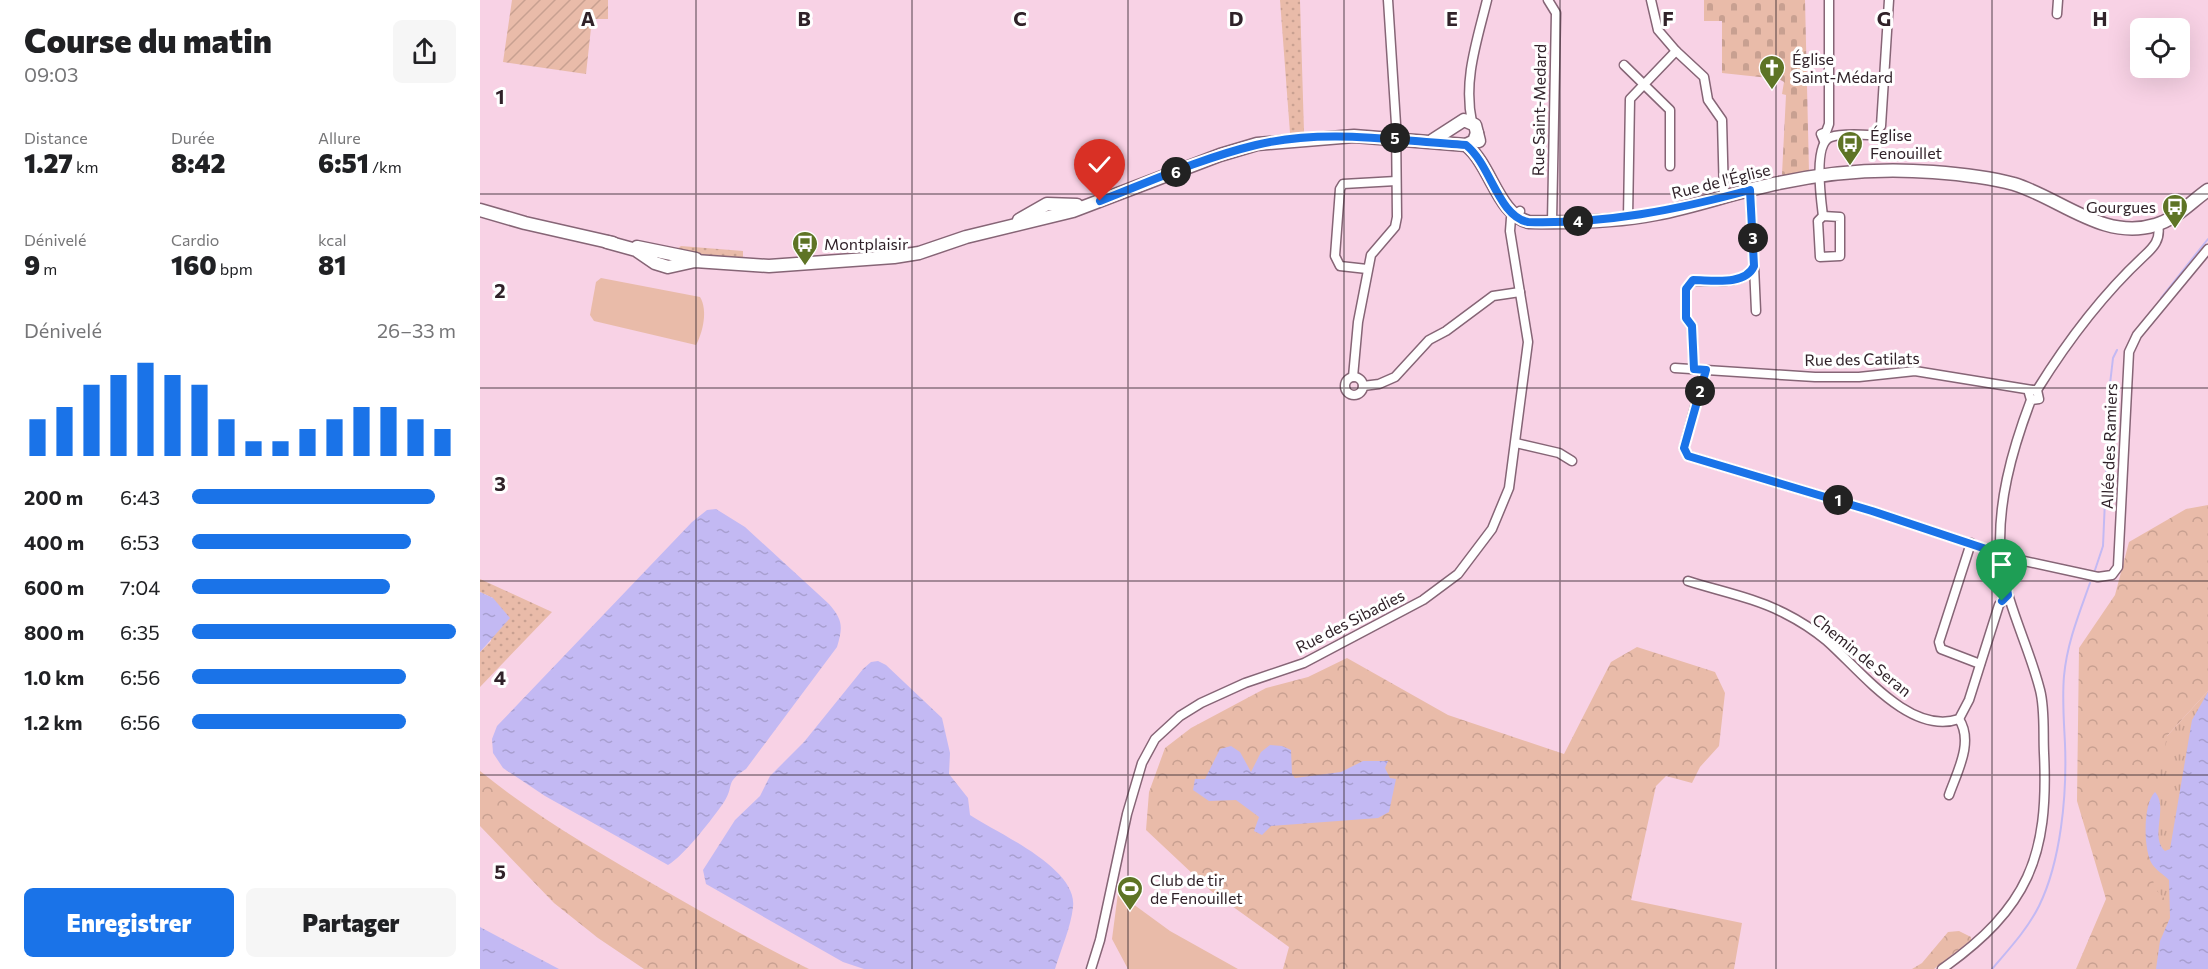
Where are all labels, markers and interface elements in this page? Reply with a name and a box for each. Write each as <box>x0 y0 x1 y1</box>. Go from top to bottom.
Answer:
text: A <box>581 6 595 30</box>
text: B <box>797 6 811 30</box>
text: C <box>1013 6 1027 30</box>
text: D <box>1229 6 1243 30</box>
text: E <box>1446 6 1458 30</box>
text: F <box>1662 6 1674 30</box>
text: G <box>1877 6 1891 30</box>
text: H <box>2093 6 2108 30</box>
map controls <box>2130 18 2190 78</box>
button: locate <box>2130 18 2190 78</box>
text: Course du matin <box>24 19 272 60</box>
button: share <box>393 20 456 83</box>
street label: Rue Saint-Medard <box>1528 44 1549 176</box>
place label: Église Saint-Médard <box>1792 49 1893 86</box>
church icon: Église Saint-Médard <box>1757 53 1787 91</box>
text: 09:03 <box>24 62 78 86</box>
text: 1 <box>495 84 505 108</box>
pin: 5 <box>1380 123 1410 153</box>
place label: Église Fenouillet <box>1870 125 1942 162</box>
text: Distance <box>24 128 88 147</box>
text: Durée <box>171 128 215 147</box>
text: Allure <box>318 128 361 147</box>
text: 5 <box>1390 128 1400 147</box>
bus stop icon: Église Fenouillet <box>1835 129 1865 167</box>
pin <box>1074 139 1125 201</box>
text: 1.27 <box>24 147 73 178</box>
text: 8:42 <box>171 147 226 178</box>
text: 6:51 <box>318 147 369 178</box>
icon: check <box>1083 148 1116 181</box>
text: km <box>73 157 99 176</box>
text: /km <box>369 157 402 176</box>
pin: 6 <box>1161 157 1191 187</box>
street label: Rue de l'Église <box>1669 159 1772 202</box>
text: 6 <box>1171 162 1181 181</box>
bus stop icon: Gourgues <box>2160 192 2190 230</box>
place label: Gourgues <box>2086 197 2156 216</box>
pin: 4 <box>1563 206 1593 236</box>
text: 4 <box>1573 211 1583 230</box>
pin: 3 <box>1738 223 1768 253</box>
text: 3 <box>1748 228 1758 247</box>
bus stop icon: Montplaisir <box>790 229 820 267</box>
text: Dénivelé <box>24 230 86 249</box>
text: Cardio <box>171 230 219 249</box>
text: kcal <box>318 230 347 249</box>
place label: Montplaisir <box>824 234 909 253</box>
text: 9 <box>24 249 40 280</box>
text: 160 <box>171 249 217 280</box>
text: 81 <box>318 249 346 280</box>
text: m <box>40 259 57 278</box>
text: bpm <box>217 259 253 278</box>
text: 2 <box>494 278 506 302</box>
text: Dénivelé <box>24 318 102 342</box>
text: 26–33 m <box>377 318 456 342</box>
street label: Rue des Catilats <box>1804 348 1920 369</box>
pin: 2 <box>1685 376 1715 406</box>
text: 2 <box>1695 381 1705 400</box>
street label: Allée des Ramiers <box>2097 383 2120 509</box>
text: 3 <box>494 471 506 495</box>
text: 200 m <box>24 485 83 509</box>
text: 6:43 <box>120 485 160 509</box>
pin: 1 <box>1823 485 1853 515</box>
text: 1 <box>1834 490 1842 509</box>
text: 400 m <box>24 530 84 554</box>
text: 6:53 <box>120 530 160 554</box>
pin <box>1976 539 2027 601</box>
icon: arrive <box>1985 548 2018 581</box>
text: 600 m <box>24 575 84 599</box>
text: 7:04 <box>120 575 160 599</box>
street label: Rue des Sibadies <box>1292 585 1407 656</box>
street label: Chemin de Seran <box>1809 609 1915 700</box>
text: 800 m <box>24 620 84 644</box>
text: 6:35 <box>120 620 160 644</box>
text: 1.0 km <box>24 665 84 689</box>
text: 6:56 <box>120 665 161 689</box>
text: 4 <box>494 665 506 689</box>
text: 1.2 km <box>24 710 82 734</box>
text: 6:56 <box>120 710 161 734</box>
text: 5 <box>494 859 506 883</box>
place label: Club de tir de Fenouillet <box>1150 870 1243 907</box>
sports icon: Club de tir de Fenouillet <box>1115 874 1145 912</box>
button: Enregistrer <box>24 888 234 957</box>
button: Partager <box>246 888 456 957</box>

